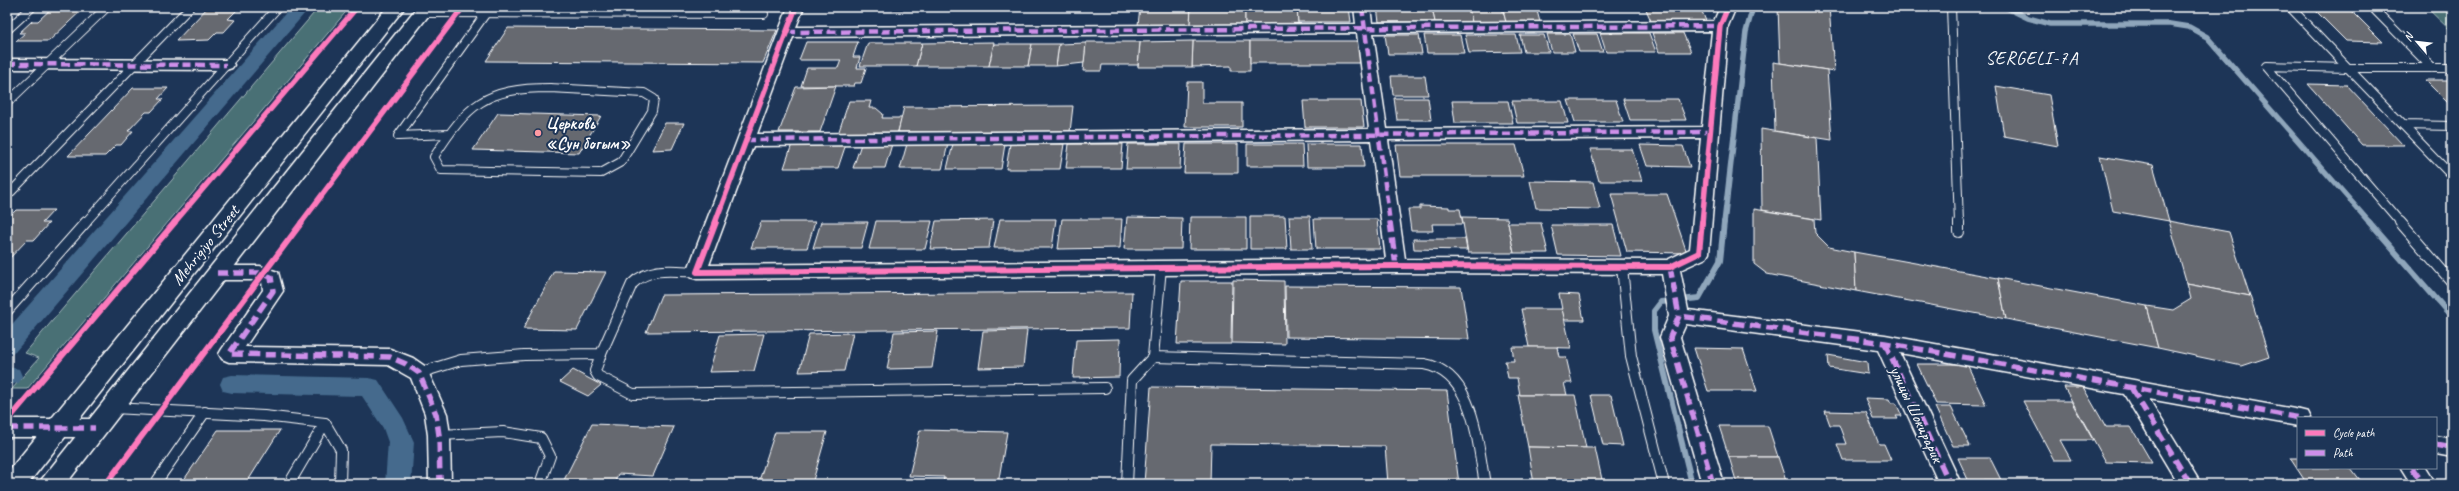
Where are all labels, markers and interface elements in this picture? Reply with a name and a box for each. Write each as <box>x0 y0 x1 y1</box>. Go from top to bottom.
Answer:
north arrow <box>2397 22 2437 62</box>
text: N <box>2400 29 2417 44</box>
district label: SERGELI-7A <box>1985 47 2079 69</box>
place label: Церковь «Сун богым» <box>546 113 631 154</box>
marker: Церковь «Сун богым» <box>533 128 543 138</box>
street label: Mehrigiyo Street <box>167 199 245 290</box>
street label: улицы Шокирарик <box>1885 362 1949 467</box>
legend <box>2297 417 2437 469</box>
text: Cycle path <box>2333 425 2375 441</box>
text: Path <box>2333 445 2353 461</box>

